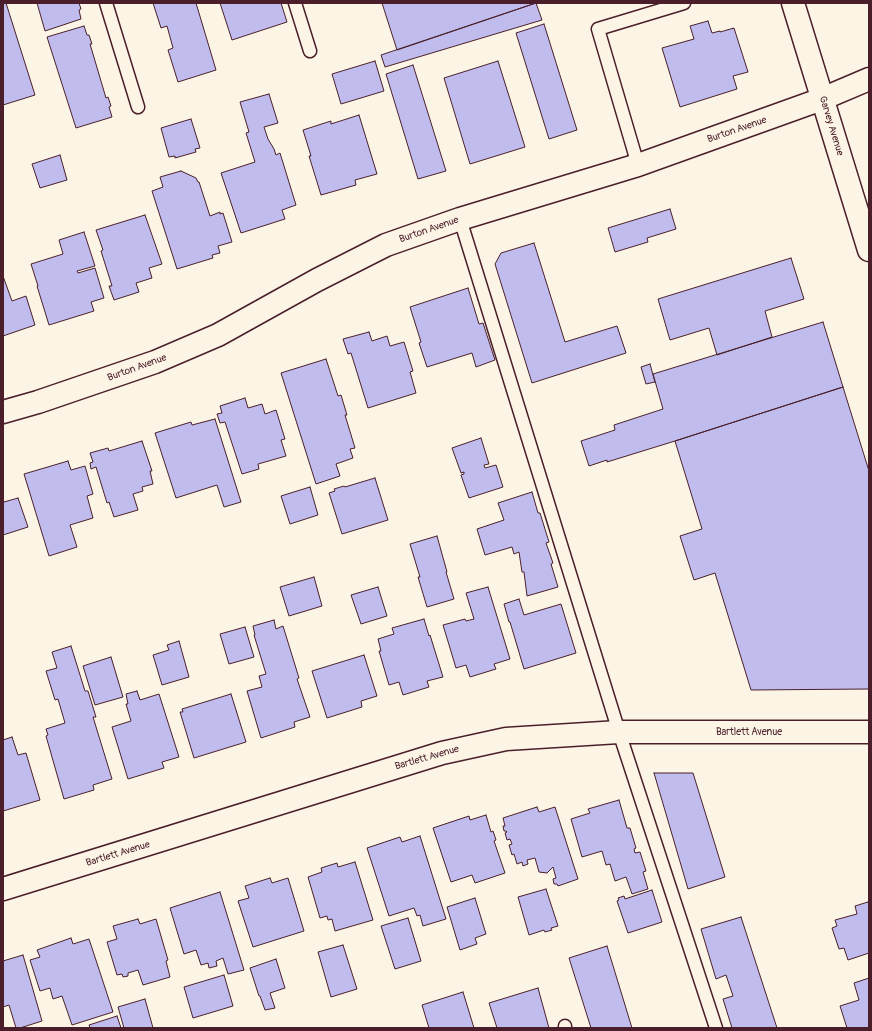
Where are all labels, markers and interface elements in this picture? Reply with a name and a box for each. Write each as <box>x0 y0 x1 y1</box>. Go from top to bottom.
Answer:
street label: Garvey Avenue <box>816 95 846 157</box>
street label: Burton Avenue <box>706 114 768 146</box>
street label: Burton Avenue <box>398 214 460 246</box>
street label: Burton Avenue <box>106 352 168 384</box>
street label: Bartlett Avenue <box>716 726 782 738</box>
street label: Bartlett Avenue <box>394 743 460 773</box>
street label: Bartlett Avenue <box>85 839 151 869</box>

